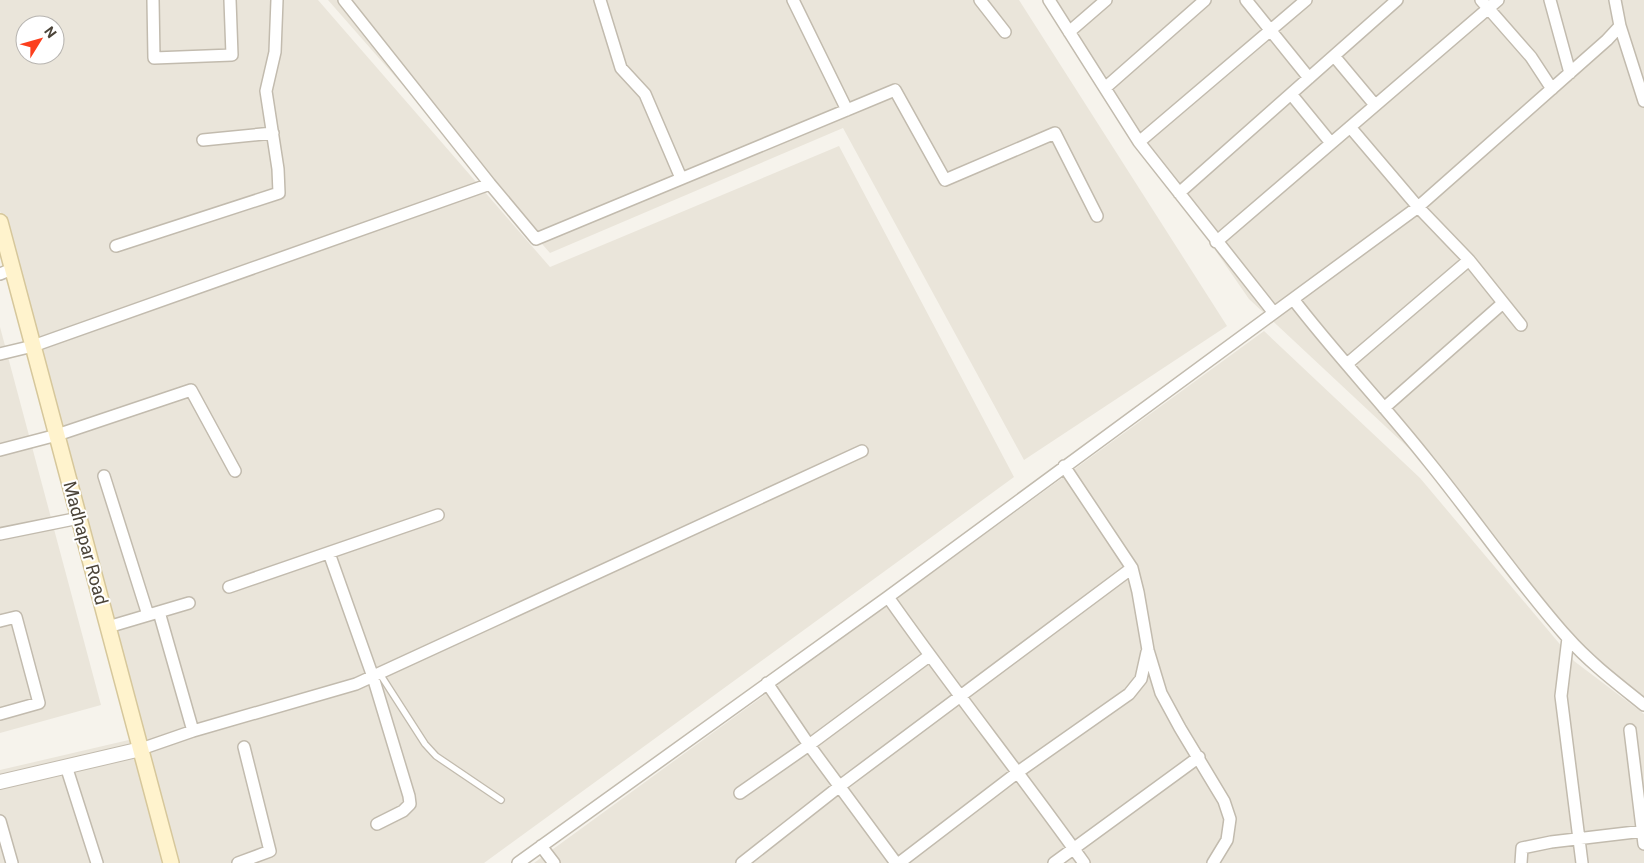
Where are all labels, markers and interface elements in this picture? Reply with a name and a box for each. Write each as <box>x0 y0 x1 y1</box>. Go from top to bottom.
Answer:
north arrow <box>15 15 65 65</box>
text: N <box>41 23 60 41</box>
street label: Madhapar Road <box>59 479 113 607</box>

